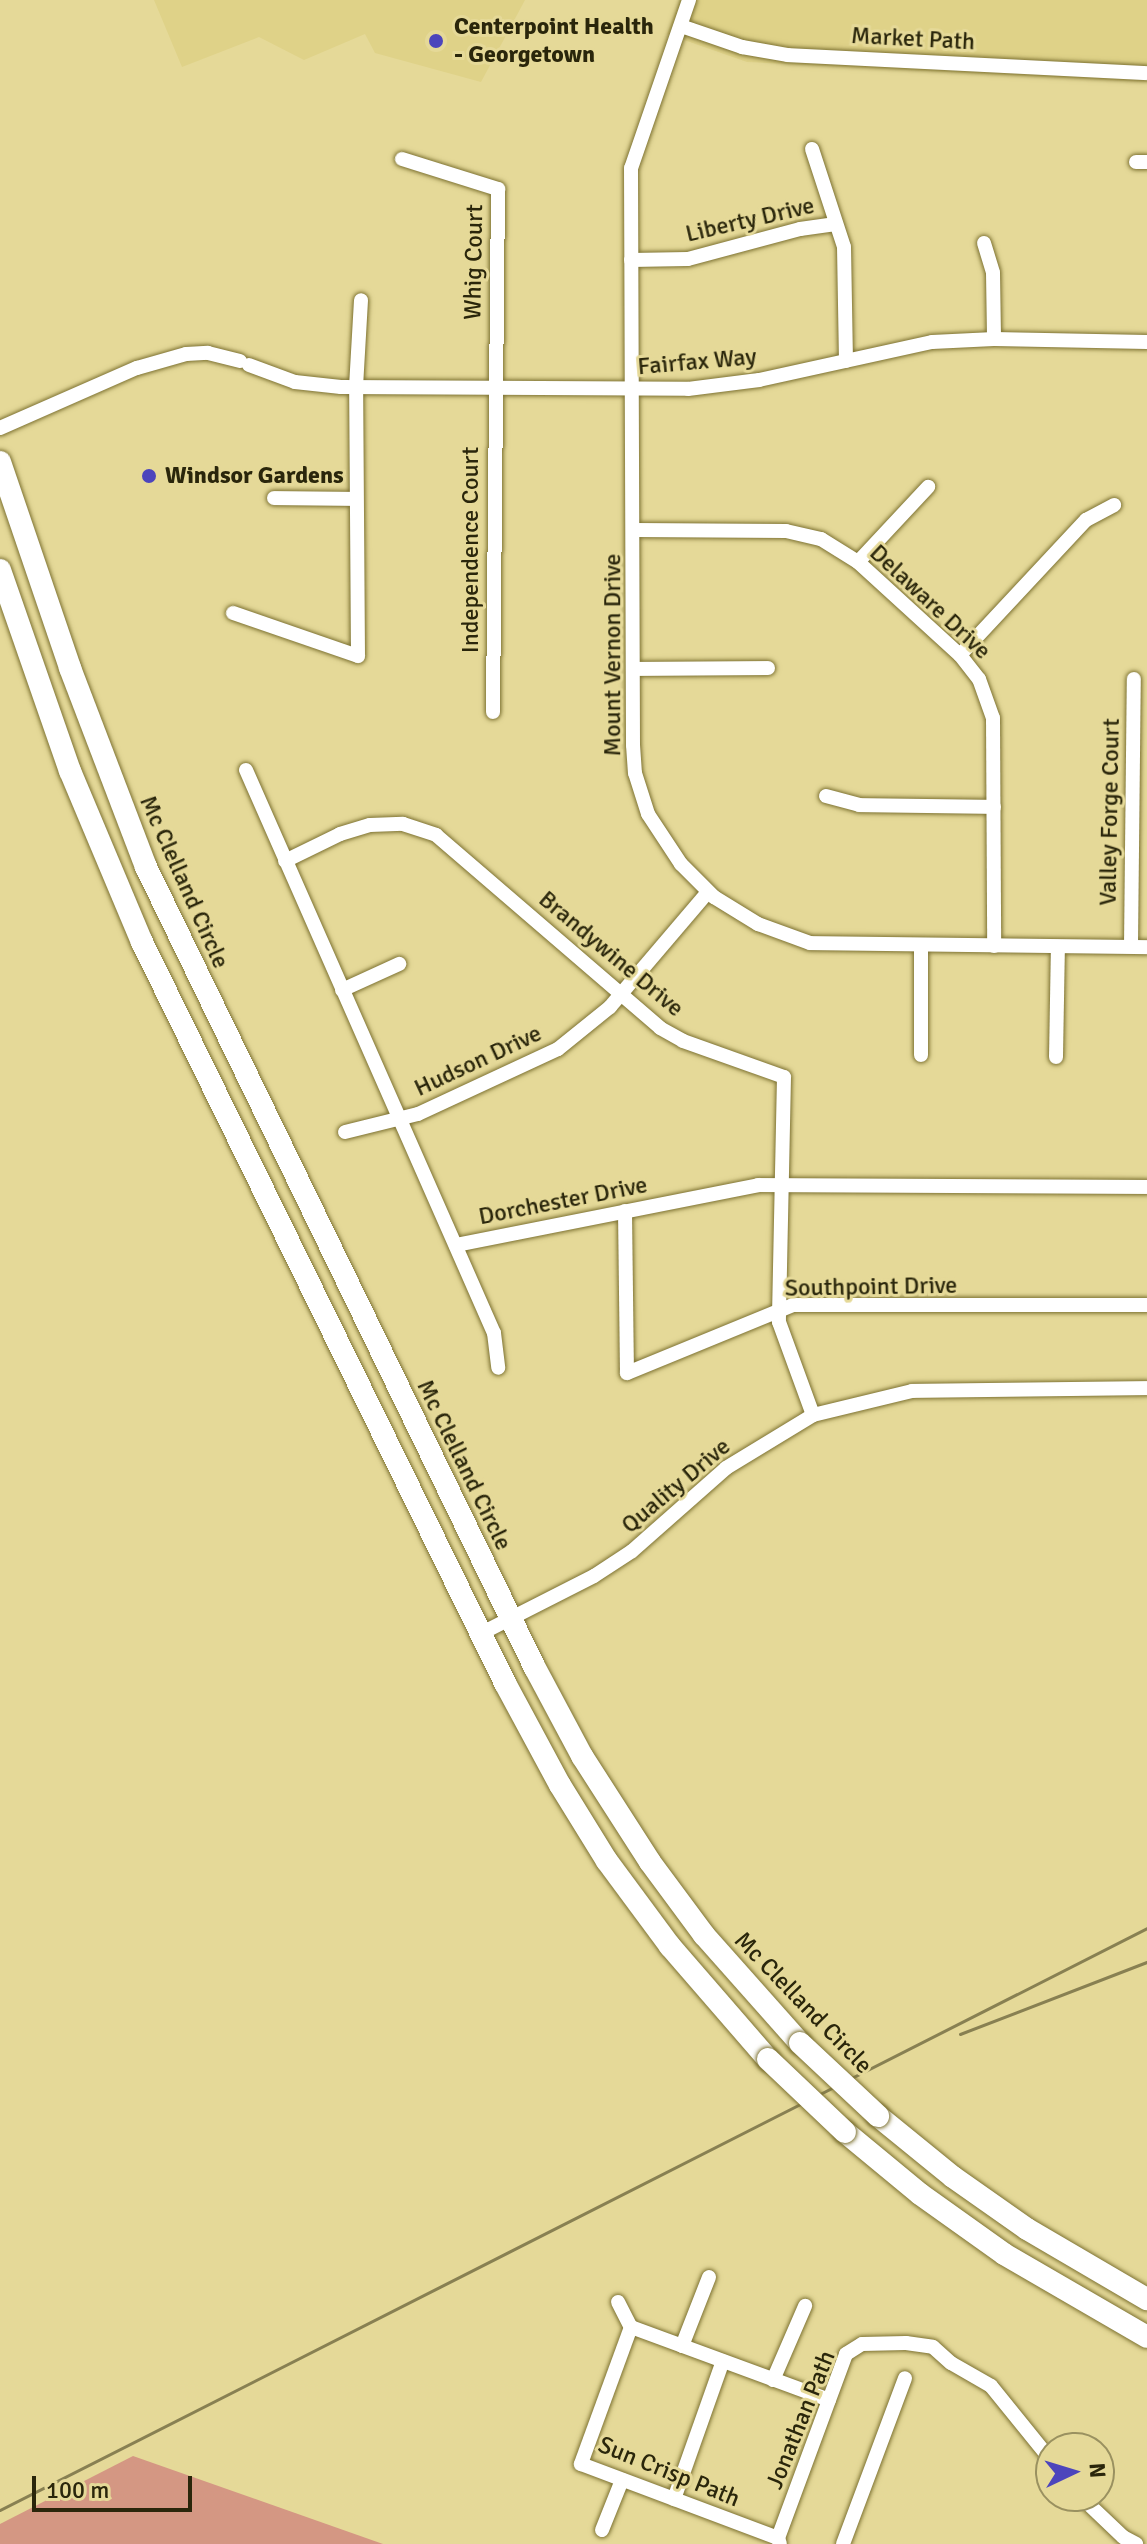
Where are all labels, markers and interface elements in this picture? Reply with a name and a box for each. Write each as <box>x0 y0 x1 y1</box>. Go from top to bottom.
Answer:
place label: Centerpoint Health - Georgetown <box>454 13 654 69</box>
street label: Market Path <box>850 21 976 57</box>
marker: Centerpoint Health - Georgetown <box>425 30 447 52</box>
street label: Liberty Drive <box>683 191 817 249</box>
street label: Whig Court <box>459 204 489 320</box>
street label: Fairfax Way <box>636 342 758 382</box>
street label: Independence Court <box>457 447 485 653</box>
place label: Windsor Gardens <box>165 462 344 490</box>
marker: Windsor Gardens <box>140 467 158 485</box>
street label: Delaware Drive <box>863 539 997 665</box>
street label: Mount Vernon Drive <box>599 554 627 756</box>
street label: Valley Forge Court <box>1094 718 1126 906</box>
street label: Mc Clelland Circle <box>133 791 235 973</box>
street label: Brandywine Drive <box>533 885 689 1023</box>
street label: Hudson Drive <box>410 1019 546 1103</box>
street label: Dorchester Drive <box>476 1171 650 1231</box>
street label: Southpoint Drive <box>784 1271 958 1303</box>
street label: Mc Clelland Circle <box>410 1375 518 1555</box>
street label: Quality Drive <box>616 1432 736 1540</box>
street label: Mc Clelland Circle <box>728 1926 878 2080</box>
street label: Jonathan Path <box>760 2347 842 2493</box>
street label: Sun Crisp Path <box>594 2431 744 2513</box>
north arrow <box>1035 2432 1115 2512</box>
scale bar <box>36 2460 196 2510</box>
text: N <box>1083 2462 1111 2479</box>
text: 100 m <box>46 2475 109 2505</box>

